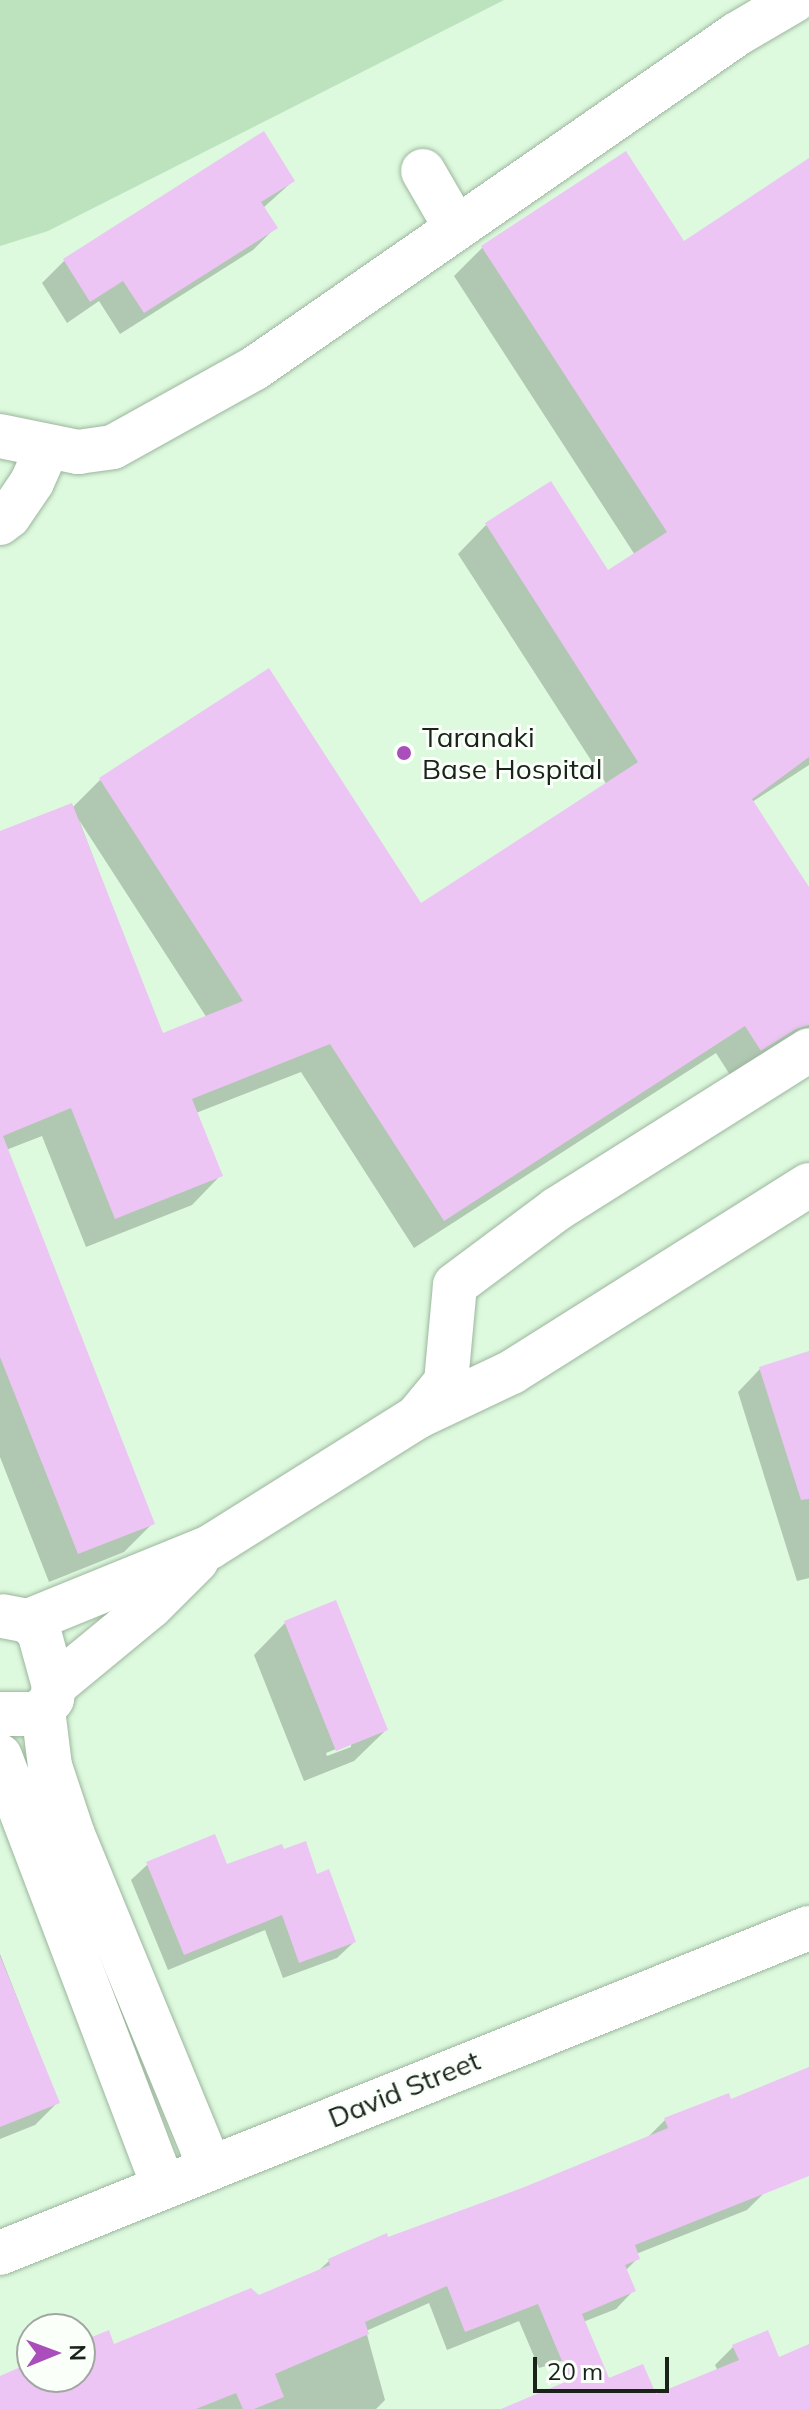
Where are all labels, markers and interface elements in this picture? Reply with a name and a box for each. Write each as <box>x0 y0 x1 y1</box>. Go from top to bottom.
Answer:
place label: Taranaki Base Hospital <box>422 720 602 786</box>
marker: Taranaki Base Hospital <box>393 742 415 764</box>
street label: David Street <box>323 2043 485 2135</box>
north arrow <box>16 2313 96 2393</box>
scale bar <box>537 2341 673 2391</box>
text: N <box>64 2344 92 2361</box>
text: 20 m <box>547 2356 603 2386</box>

